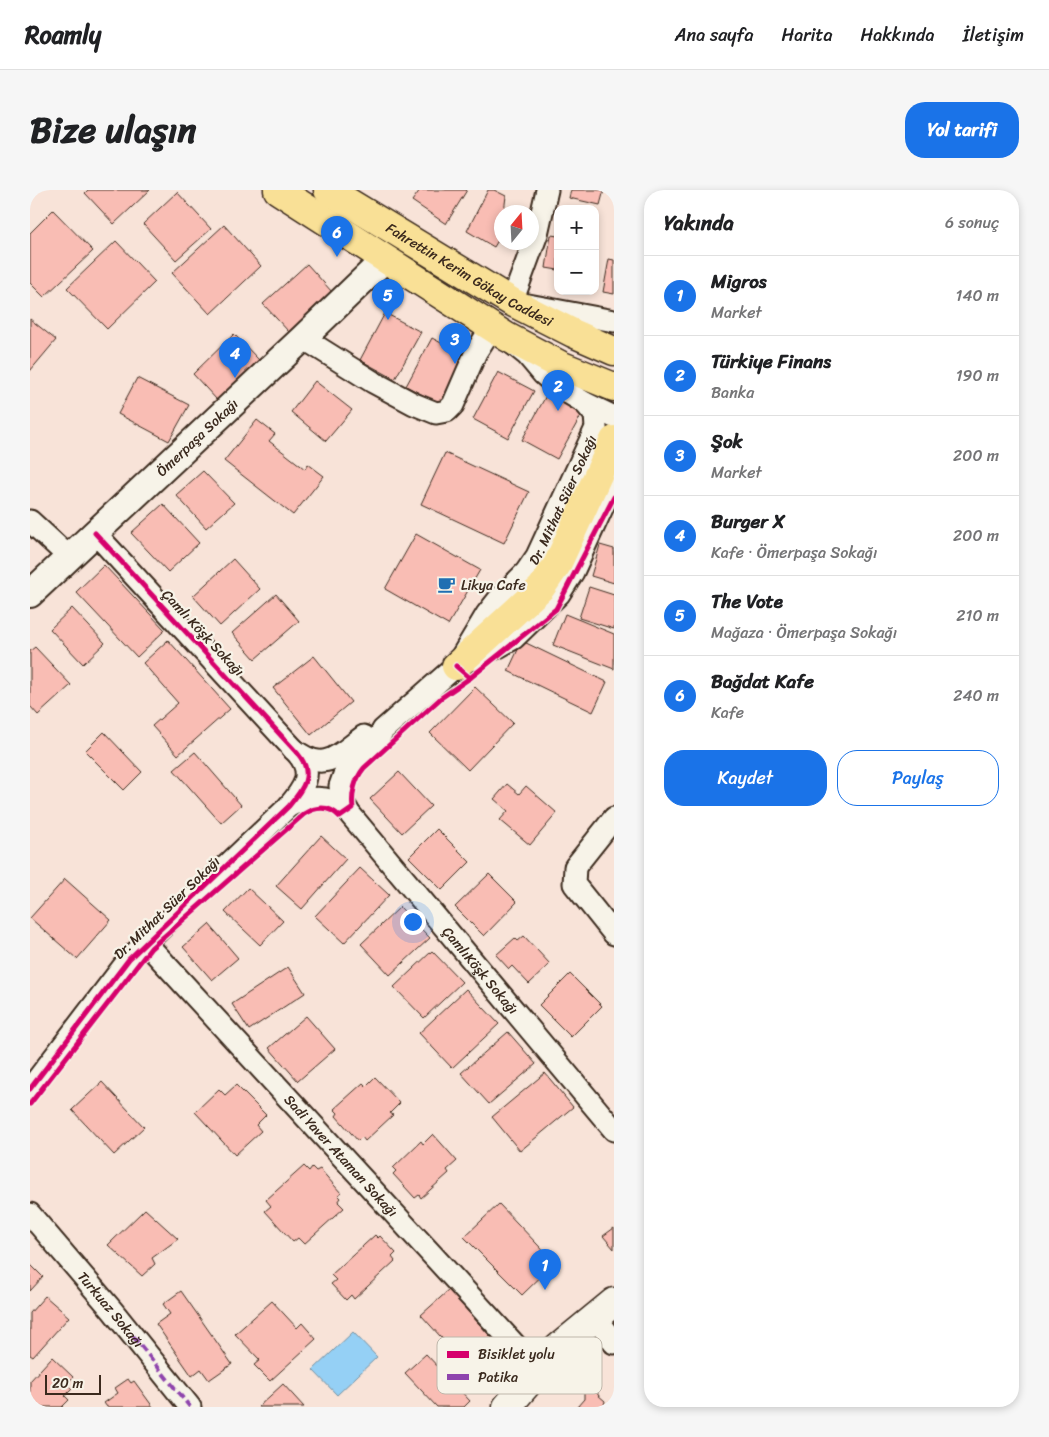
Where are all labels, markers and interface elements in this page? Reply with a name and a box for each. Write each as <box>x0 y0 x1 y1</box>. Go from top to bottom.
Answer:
text: Roamly <box>25 14 101 56</box>
text: Ana sayfa <box>675 19 753 51</box>
text: Harita <box>781 19 832 51</box>
text: Hakkında <box>860 19 935 51</box>
text: İletişim <box>963 19 1024 51</box>
text: Bize ulaşın <box>30 99 196 161</box>
button: Yol tarifi <box>905 102 1019 158</box>
text: Yakında <box>664 204 734 242</box>
north arrow <box>494 205 539 250</box>
map controls <box>554 205 599 295</box>
button: + <box>554 205 599 250</box>
text: 6 sonuç <box>945 208 999 237</box>
pin: 6 <box>321 216 353 257</box>
street label: Fahrettin Kerim Gökay Caddesi <box>381 216 559 334</box>
button: − <box>554 250 599 295</box>
text: Migros <box>711 265 767 298</box>
pin: 5 <box>372 279 404 320</box>
text: 1 <box>677 281 683 310</box>
text: 140 m <box>956 281 999 310</box>
text: Market <box>711 298 762 327</box>
pin: 3 <box>439 323 471 364</box>
pin: 4 <box>219 337 251 378</box>
text: Türkiye Finans <box>711 345 831 378</box>
text: 2 <box>675 361 685 390</box>
text: 190 m <box>956 361 999 390</box>
pin: 2 <box>542 370 574 411</box>
text: Banka <box>711 378 754 407</box>
street label: Ömerpaşa Sokağı <box>150 392 244 483</box>
text: Şok <box>711 425 743 458</box>
street label: Dr. Mithat Süer Sokağı <box>522 431 604 570</box>
text: 3 <box>676 441 684 470</box>
text: 200 m <box>953 441 999 470</box>
text: Market <box>711 458 762 487</box>
text: Burger X <box>711 505 786 538</box>
text: 4 <box>675 521 685 550</box>
text: 200 m <box>953 521 999 550</box>
text: Kafe · Ömerpaşa Sokağı <box>711 538 877 567</box>
place label: Likya Cafe <box>461 573 526 598</box>
cafe icon: Likya Cafe <box>437 575 457 595</box>
street label: Çamlı Köşk Sokağı <box>156 583 251 683</box>
text: The Vote <box>711 585 783 618</box>
text: 5 <box>675 601 685 630</box>
text: 210 m <box>956 601 999 630</box>
text: Mağaza · Ömerpaşa Sokağı <box>711 618 897 647</box>
text: Bağdat Kafe <box>711 665 814 698</box>
text: 6 <box>675 681 685 710</box>
text: 240 m <box>953 681 999 710</box>
text: Kafe <box>711 698 744 727</box>
button: Kaydet <box>664 750 827 806</box>
button: Paylaş <box>837 750 999 806</box>
street label: Dr. Mithat Süer Sokağı <box>108 850 226 966</box>
your location <box>400 909 426 935</box>
street label: ÇamlıKöşk Sokağı <box>436 921 525 1020</box>
street label: Sadi Yaver Ataman Sokağı <box>278 1088 404 1223</box>
pin: 1 <box>529 1249 561 1290</box>
street label: Turkuaz Sokağı <box>71 1265 150 1353</box>
legend <box>437 1337 602 1394</box>
text: Bisiklet yolu <box>478 1342 555 1367</box>
text: Patika <box>478 1365 518 1390</box>
text: 20 m <box>52 1371 83 1396</box>
scale bar <box>45 1372 101 1395</box>

